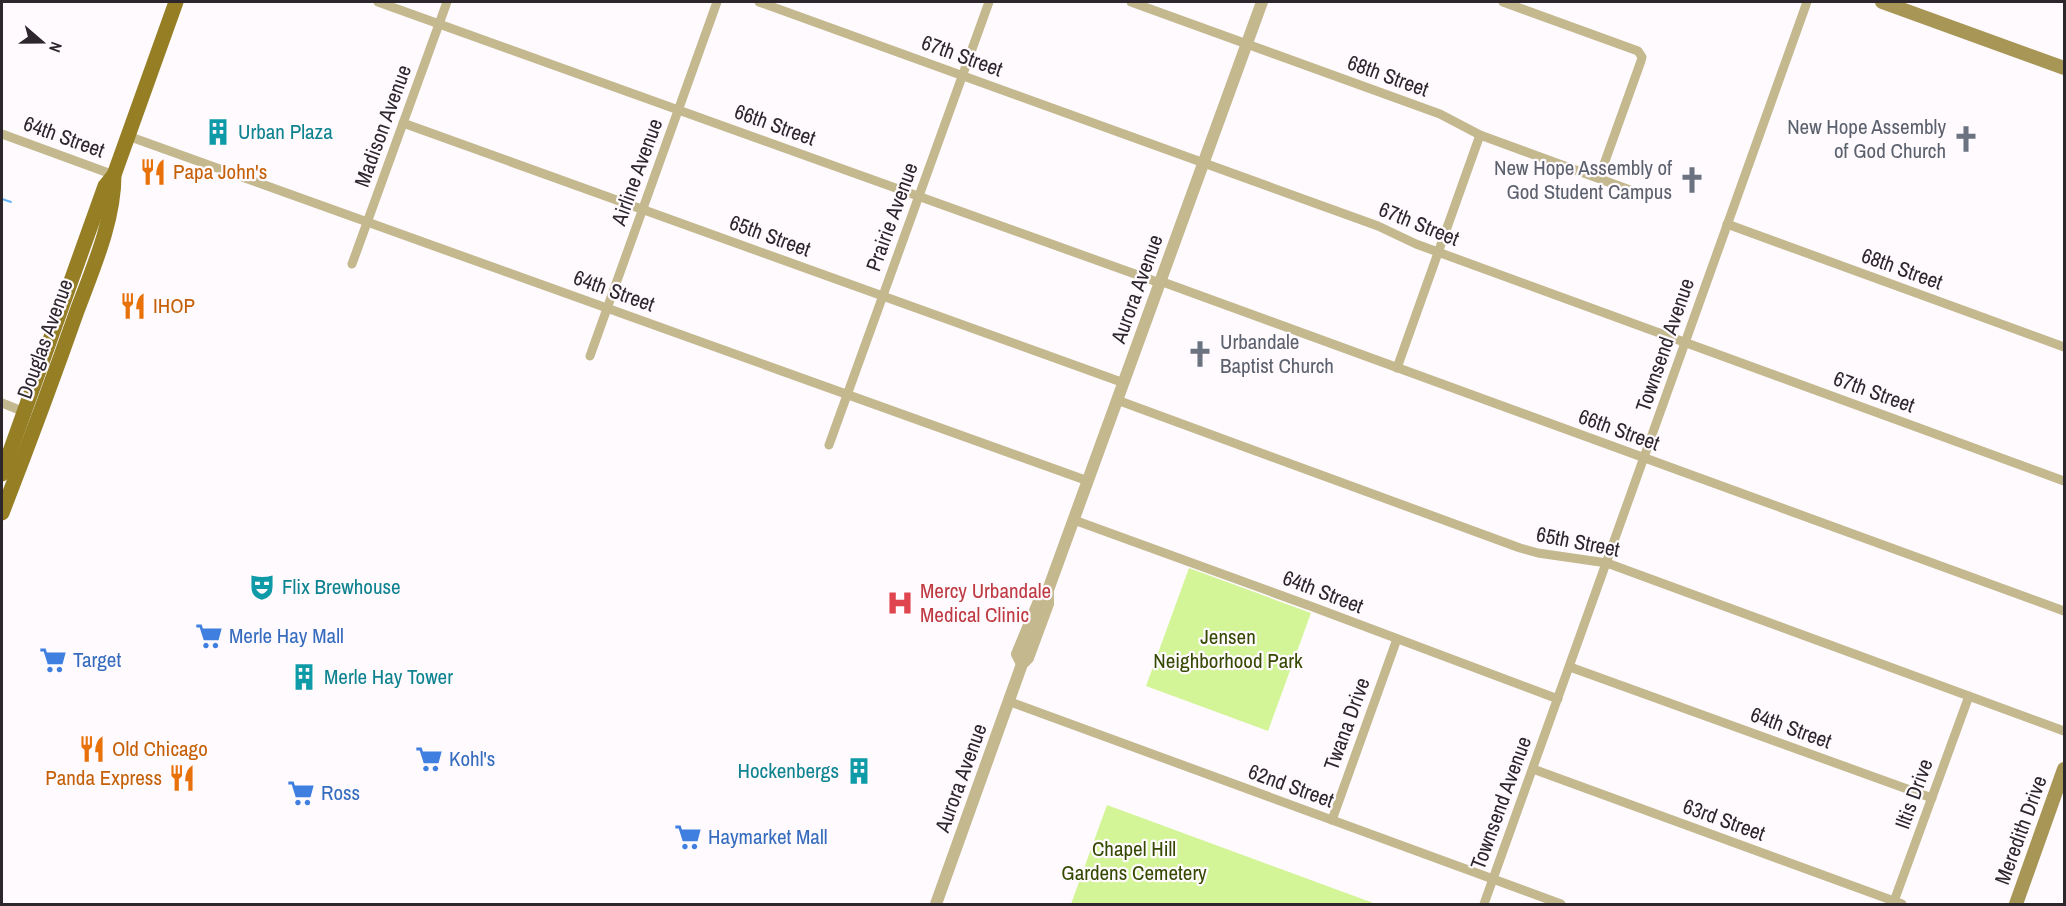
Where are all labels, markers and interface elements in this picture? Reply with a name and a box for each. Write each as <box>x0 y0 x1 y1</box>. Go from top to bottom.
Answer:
north arrow <box>12 12 72 72</box>
street label: 67th Street <box>918 27 1007 84</box>
text: N <box>44 39 68 55</box>
street label: 68th Street <box>1344 47 1433 104</box>
street label: Madison Avenue <box>347 61 418 191</box>
street label: 66th Street <box>731 96 820 153</box>
street label: 64th Street <box>20 108 109 165</box>
place label: New Hope Assembly of God Church <box>1787 112 1946 165</box>
street label: Airline Avenue <box>603 114 669 230</box>
building icon: Urban Plaza <box>203 117 233 147</box>
place label: Urban Plaza <box>238 117 333 146</box>
church icon: New Hope Assembly of God Church <box>1951 124 1981 154</box>
place label: New Hope Assembly of God Student Campus <box>1494 153 1672 206</box>
restaurant icon: Papa John's <box>138 157 168 187</box>
place label: Papa John's <box>173 157 267 186</box>
street label: Prairie Avenue <box>858 158 925 275</box>
church icon: New Hope Assembly of God Student Campus <box>1677 165 1707 195</box>
street label: 67th Street <box>1375 194 1464 253</box>
street label: 65th Street <box>726 207 815 264</box>
street label: Aurora Avenue <box>1103 230 1170 348</box>
street label: 68th Street <box>1858 240 1947 297</box>
street label: 64th Street <box>570 262 659 319</box>
street label: Townsend Avenue <box>1628 274 1701 416</box>
street label: Douglas Avenue <box>10 275 80 403</box>
restaurant icon: IHOP <box>118 291 148 321</box>
place label: IHOP <box>153 291 195 320</box>
place label: Urbandale Baptist Church <box>1220 327 1334 380</box>
church icon: Urbandale Baptist Church <box>1185 339 1215 369</box>
street label: 67th Street <box>1830 363 1919 420</box>
street label: 66th Street <box>1575 401 1664 458</box>
street label: 65th Street <box>1534 519 1622 564</box>
street label: 64th Street <box>1279 563 1368 620</box>
theatre icon: Flix Brewhouse <box>247 572 277 602</box>
place label: Flix Brewhouse <box>282 572 401 601</box>
place label: Mercy Urbandale Medical Clinic <box>920 576 1051 629</box>
hospital icon: Mercy Urbandale Medical Clinic <box>885 588 915 618</box>
supermarket icon: Merle Hay Mall <box>194 621 224 651</box>
place label: Merle Hay Mall <box>229 621 344 650</box>
park label: Jensen Neighborhood Park <box>1153 622 1303 675</box>
supermarket icon: Target <box>38 645 68 675</box>
place label: Target <box>73 645 121 674</box>
building icon: Merle Hay Tower <box>289 662 319 692</box>
place label: Merle Hay Tower <box>324 662 453 691</box>
street label: Twana Drive <box>1316 673 1377 774</box>
street label: 64th Street <box>1747 699 1836 756</box>
street label: Aurora Avenue <box>927 719 994 837</box>
street label: Townsend Avenue <box>1463 732 1538 873</box>
restaurant icon: Old Chicago <box>77 734 107 764</box>
place label: Old Chicago <box>112 734 208 763</box>
supermarket icon: Kohl's <box>414 744 444 774</box>
place label: Kohl's <box>449 744 495 773</box>
street label: Iltis Drive <box>1887 755 1940 833</box>
place label: Hockenbergs <box>738 756 839 785</box>
building icon: Hockenbergs <box>844 756 874 786</box>
street label: 62nd Street <box>1244 757 1338 814</box>
place label: Panda Express <box>45 763 162 792</box>
restaurant icon: Panda Express <box>167 763 197 793</box>
street label: Meredith Drive <box>1987 771 2054 888</box>
supermarket icon: Ross <box>286 778 316 808</box>
place label: Ross <box>321 778 360 807</box>
street label: 63rd Street <box>1679 791 1769 848</box>
supermarket icon: Haymarket Mall <box>673 822 703 852</box>
place label: Haymarket Mall <box>708 822 828 851</box>
park label: Chapel Hill Gardens Cemetery <box>1061 834 1207 887</box>

